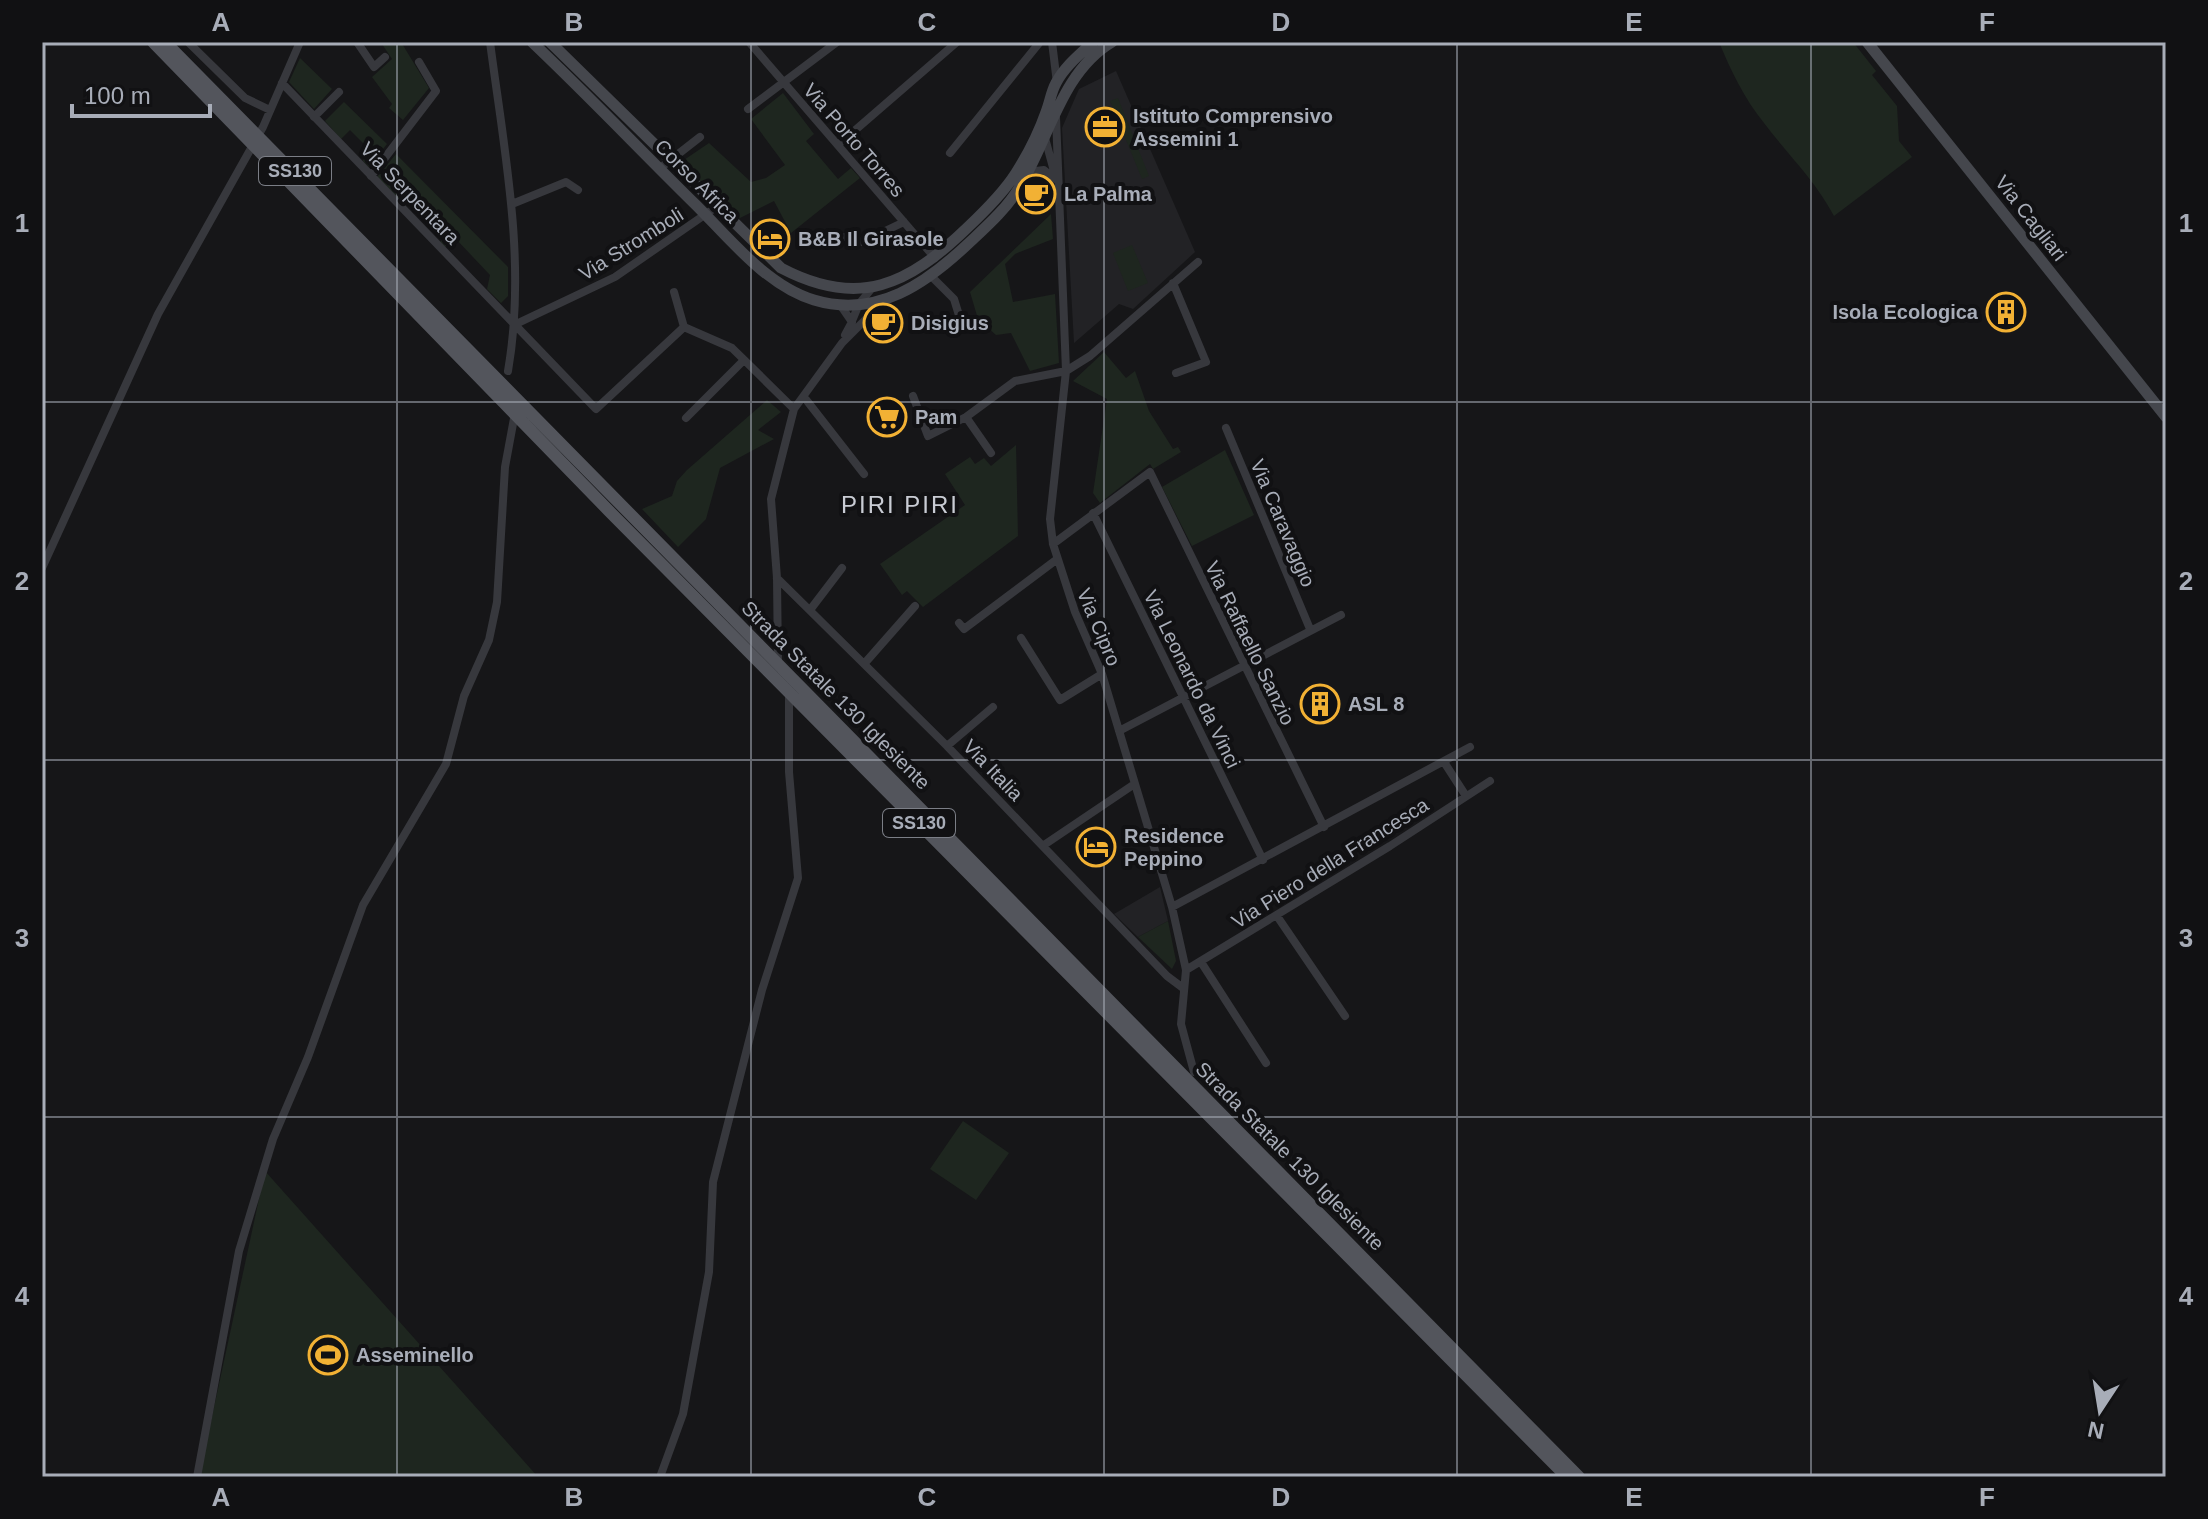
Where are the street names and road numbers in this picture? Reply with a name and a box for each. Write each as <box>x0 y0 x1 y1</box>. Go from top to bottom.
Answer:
street label: Via Porto Torres <box>799 79 909 201</box>
street label: Corso Africa <box>651 135 744 228</box>
street label: Via Serpentara <box>356 138 465 249</box>
road number: SS130 <box>259 157 331 185</box>
street label: Via Cagliari <box>1991 171 2071 265</box>
street label: Via Stromboli <box>575 203 687 285</box>
street label: Via Caravaggio <box>1246 456 1320 590</box>
street label: Via Raffaello Sanzio <box>1201 558 1299 728</box>
street label: Via Cipro <box>1073 585 1125 669</box>
street label: Via Leonardo da Vinci <box>1139 587 1245 771</box>
street label: Strada Statale 130 Iglesiente <box>737 596 935 794</box>
street label: Via Italia <box>959 735 1028 806</box>
street label: Via Piero della Francesca <box>1228 793 1433 933</box>
road number: SS130 <box>883 809 955 837</box>
street label: Strada Statale 130 Iglesiente <box>1191 1057 1389 1255</box>

